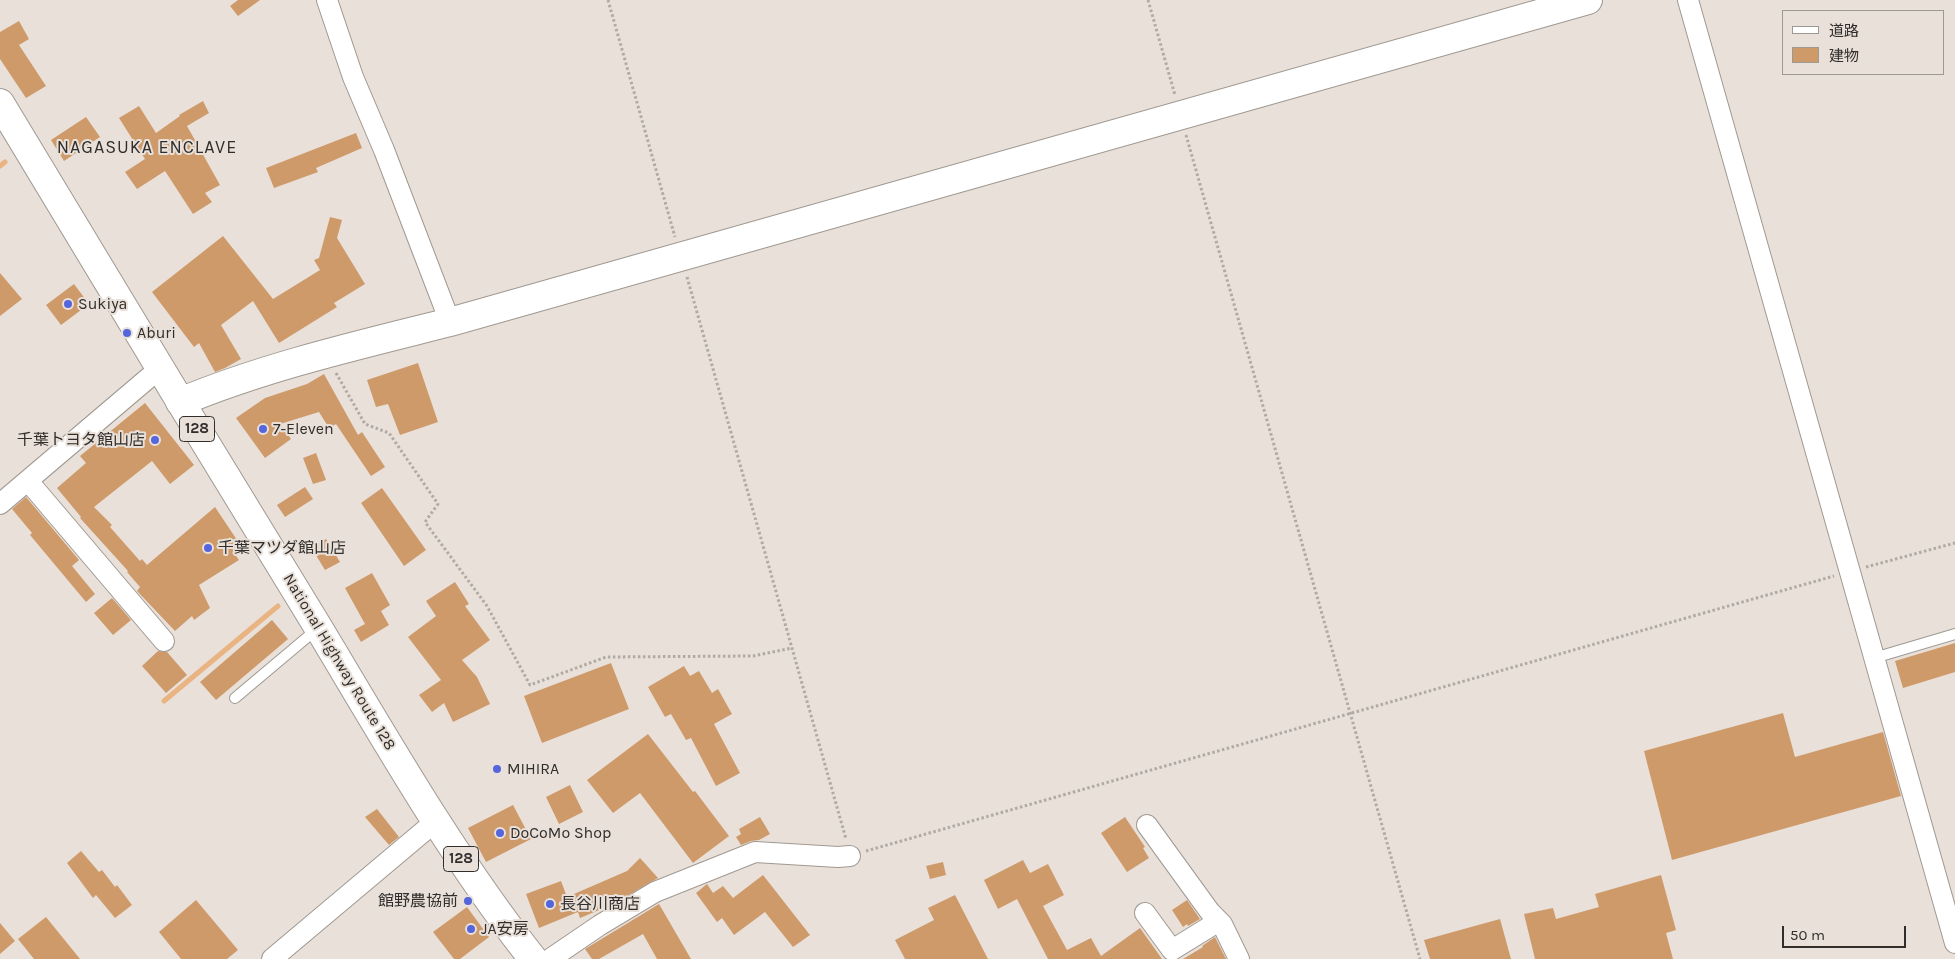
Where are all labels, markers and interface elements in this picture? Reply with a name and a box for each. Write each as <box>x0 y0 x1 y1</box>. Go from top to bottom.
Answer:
legend <box>1782 10 1945 75</box>
text: 道路 <box>1829 22 1859 40</box>
text: 建物 <box>1829 47 1859 65</box>
district label: NAGASUKA ENCLAVE <box>55 137 239 159</box>
place label: Sukiya <box>78 294 127 314</box>
marker: Sukiya <box>62 298 74 310</box>
place label: Aburi <box>137 323 176 343</box>
marker: Aburi <box>121 327 133 339</box>
road number: 128 <box>180 416 214 442</box>
place label: 7-Eleven <box>273 419 334 439</box>
marker: 7-Eleven <box>257 423 269 435</box>
place label: 千葉トヨタ館山店 <box>17 430 145 450</box>
marker: 千葉トヨタ館山店 <box>149 434 161 446</box>
place label: 千葉マツダ館山店 <box>218 538 346 558</box>
marker: 千葉マツダ館山店 <box>202 542 214 554</box>
street label: National Highway Route 128 <box>279 570 399 754</box>
place label: MIHIRA <box>507 759 559 779</box>
marker: MIHIRA <box>491 763 503 775</box>
place label: DoCoMo Shop <box>510 823 611 843</box>
marker: DoCoMo Shop <box>494 827 506 839</box>
road number: 128 <box>444 846 478 872</box>
place label: 館野農協前 <box>378 891 458 911</box>
place label: 長谷川商店 <box>560 894 640 914</box>
marker: 館野農協前 <box>462 895 474 907</box>
marker: 長谷川商店 <box>544 898 556 910</box>
scale bar <box>1785 916 1909 948</box>
place label: JA安房 <box>481 919 529 939</box>
marker: JA安房 <box>465 923 477 935</box>
text: 50 m <box>1790 926 1825 944</box>

